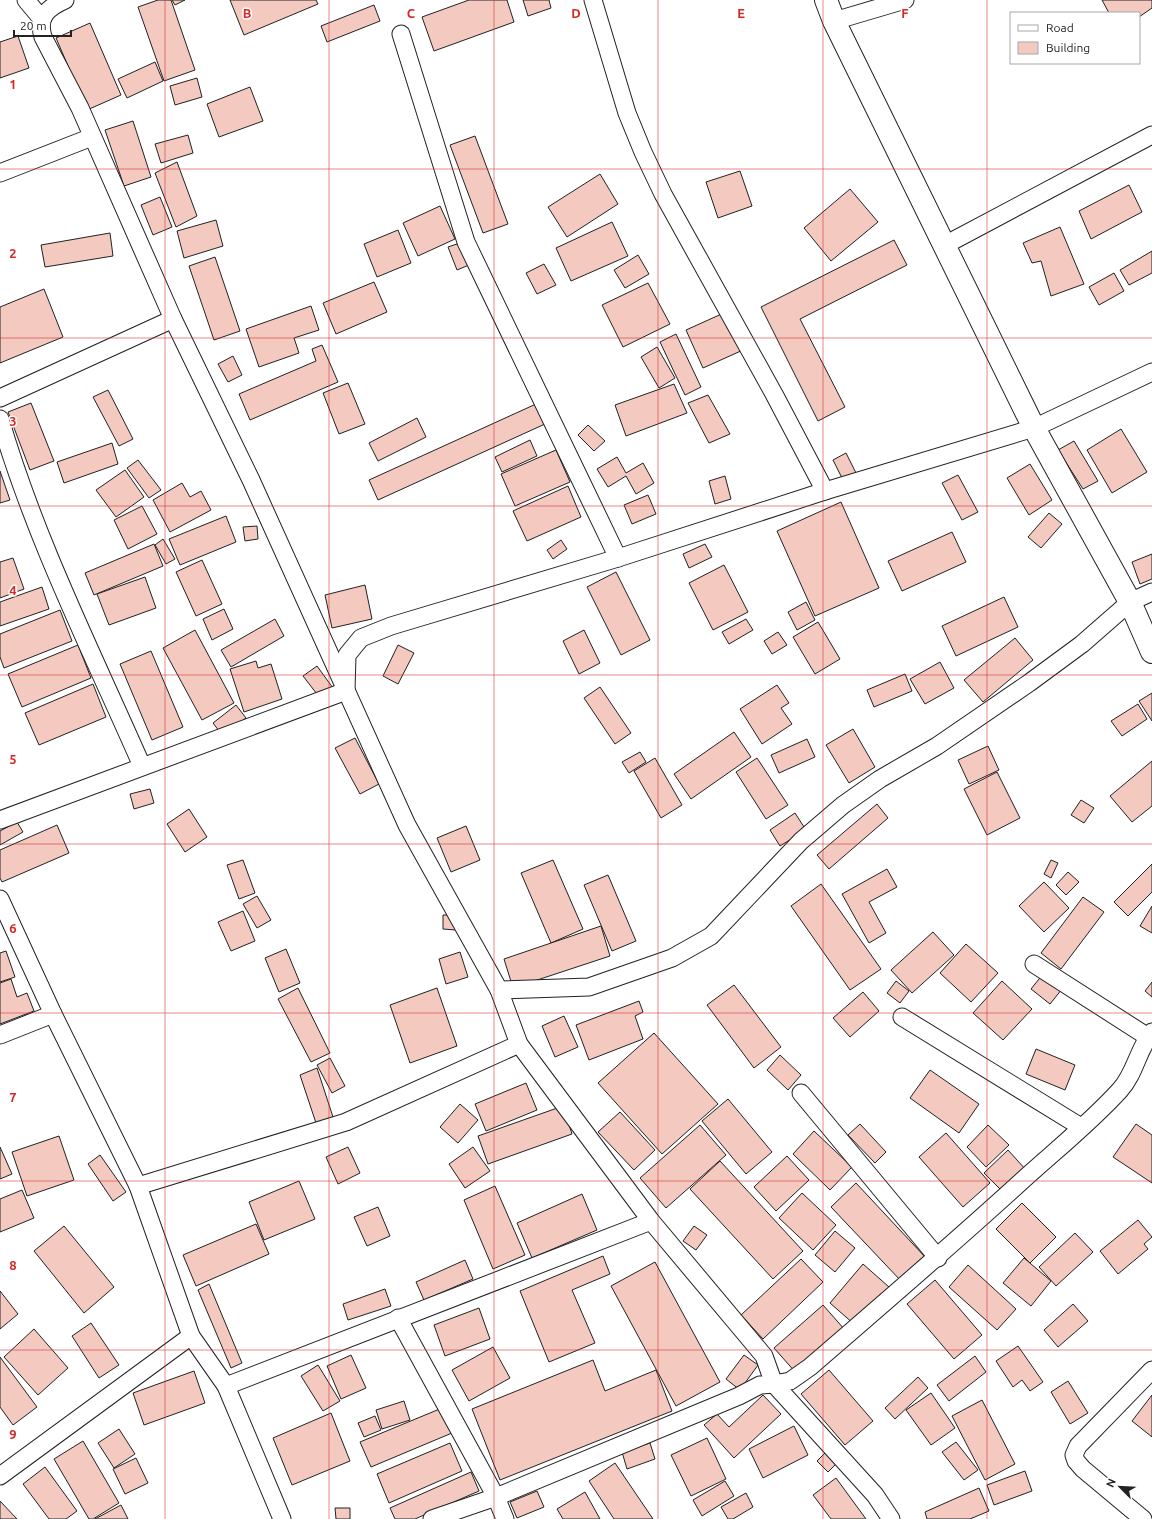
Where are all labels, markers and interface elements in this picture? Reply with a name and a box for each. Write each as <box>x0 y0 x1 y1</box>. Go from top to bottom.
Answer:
text: B <box>243 6 252 20</box>
text: C <box>407 6 416 20</box>
text: D <box>571 6 581 20</box>
text: E <box>737 6 745 20</box>
text: F <box>901 6 909 20</box>
scale bar <box>14 12 71 38</box>
legend <box>1010 12 1140 64</box>
text: 20 m <box>20 19 47 32</box>
text: Road <box>1046 21 1074 34</box>
text: Building <box>1046 41 1090 54</box>
text: 1 <box>9 77 17 91</box>
text: 2 <box>9 246 17 260</box>
text: 3 <box>9 414 17 428</box>
text: 4 <box>9 583 17 597</box>
text: 5 <box>9 752 17 766</box>
text: 6 <box>9 921 17 935</box>
text: 7 <box>9 1090 17 1104</box>
text: 8 <box>9 1258 17 1272</box>
text: 9 <box>9 1427 17 1441</box>
north arrow <box>1100 1467 1140 1507</box>
text: N <box>1104 1477 1118 1489</box>

